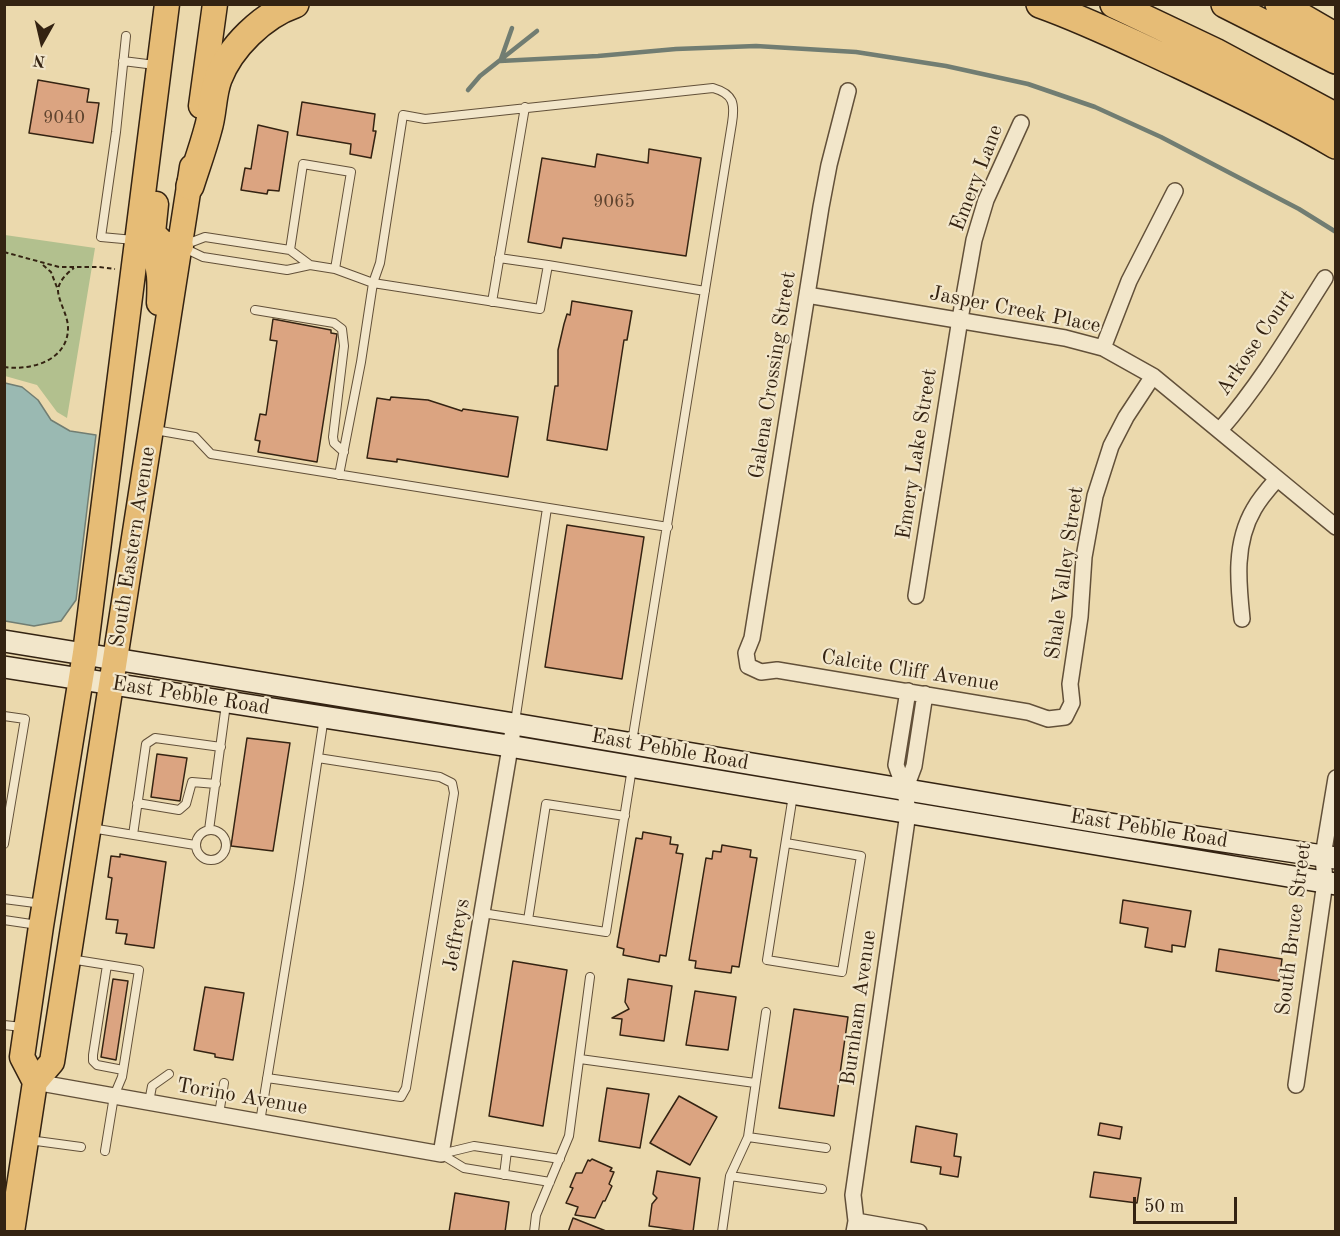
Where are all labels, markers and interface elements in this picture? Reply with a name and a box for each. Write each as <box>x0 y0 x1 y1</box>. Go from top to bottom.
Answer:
north arrow <box>12 12 72 72</box>
text: N <box>32 51 47 69</box>
house number: 9040 <box>43 107 85 129</box>
street label: Emery Lane <box>945 121 1009 235</box>
house number: 9065 <box>593 191 635 213</box>
street label: Galena Crossing Street <box>744 270 802 480</box>
street label: Jasper Creek Place <box>927 281 1103 339</box>
street label: Arkose Court <box>1211 285 1301 401</box>
street label: Emery Lake Street <box>891 367 943 541</box>
street label: South Eastern Avenue <box>105 445 161 649</box>
street label: Shale Valley Street <box>1040 485 1090 661</box>
street label: Calcite Cliff Avenue <box>819 645 1001 697</box>
street label: East Pebble Road <box>110 671 272 721</box>
street label: East Pebble Road <box>589 724 751 776</box>
street label: East Pebble Road <box>1068 804 1230 854</box>
street label: South Bruce Street <box>1271 841 1317 1017</box>
street label: Jeffreys <box>438 897 476 973</box>
street label: Burnham Avenue <box>836 929 882 1087</box>
street label: Torino Avenue <box>175 1073 309 1121</box>
scale bar <box>1136 1185 1240 1223</box>
text: 50 m <box>1144 1198 1184 1216</box>

